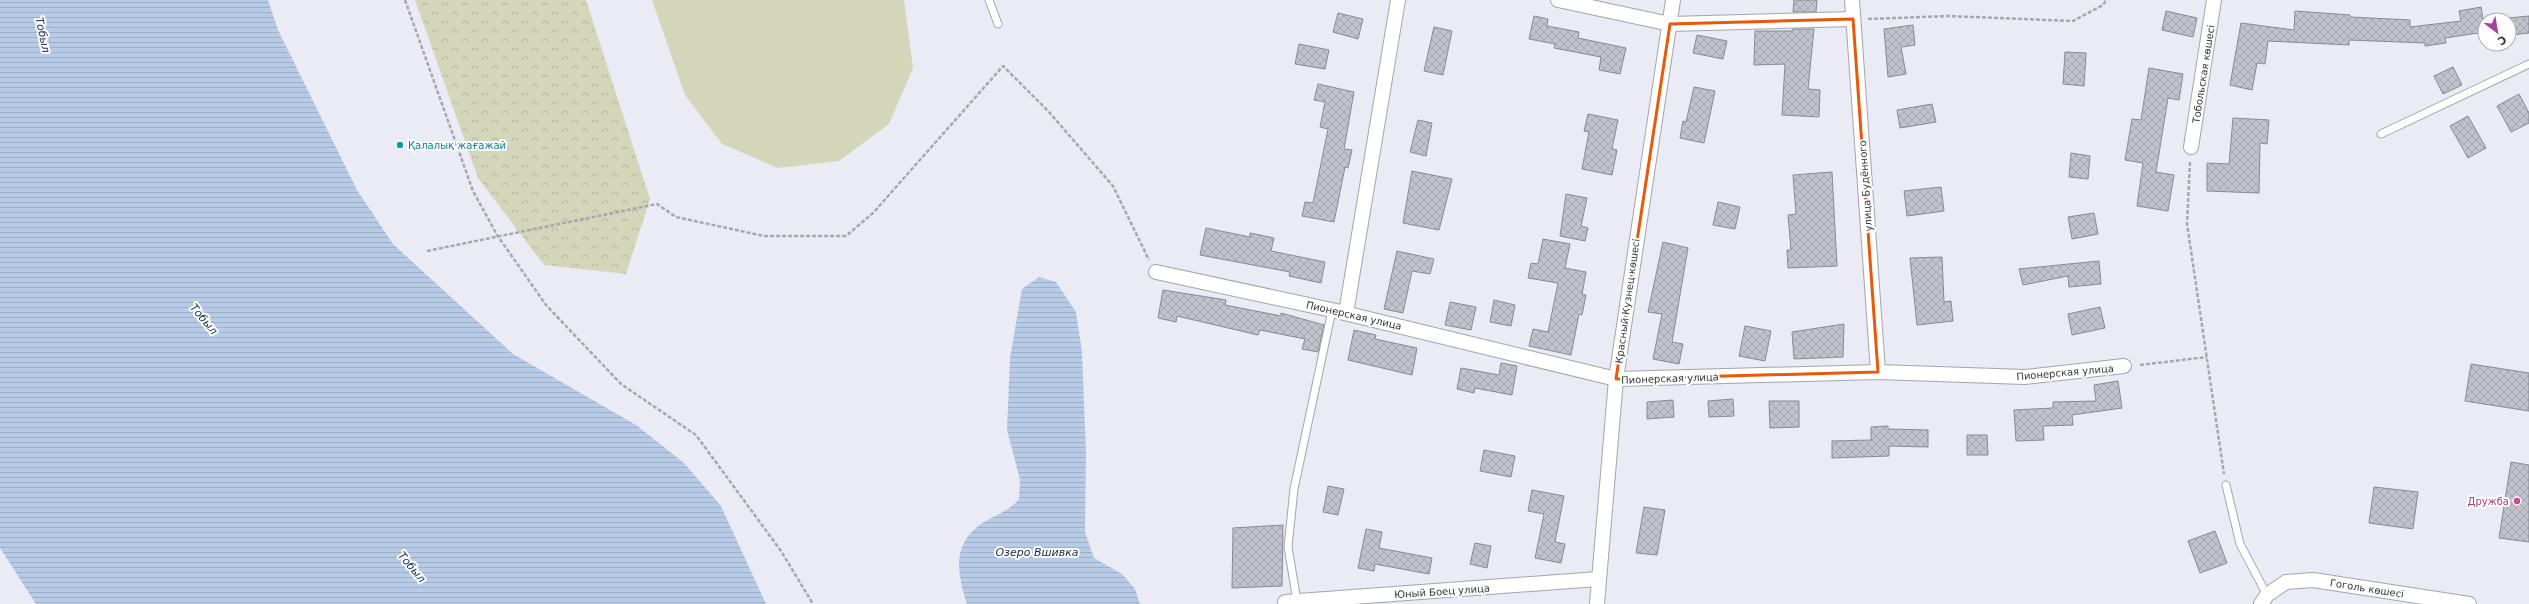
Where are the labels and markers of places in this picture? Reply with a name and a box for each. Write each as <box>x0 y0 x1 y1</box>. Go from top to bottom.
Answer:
marker: Қалалық жағажай <box>395 140 405 150</box>
place label: Қалалық жағажай <box>408 140 506 151</box>
place label: Дружба <box>2468 496 2509 507</box>
marker: Дружба <box>2512 496 2522 506</box>

